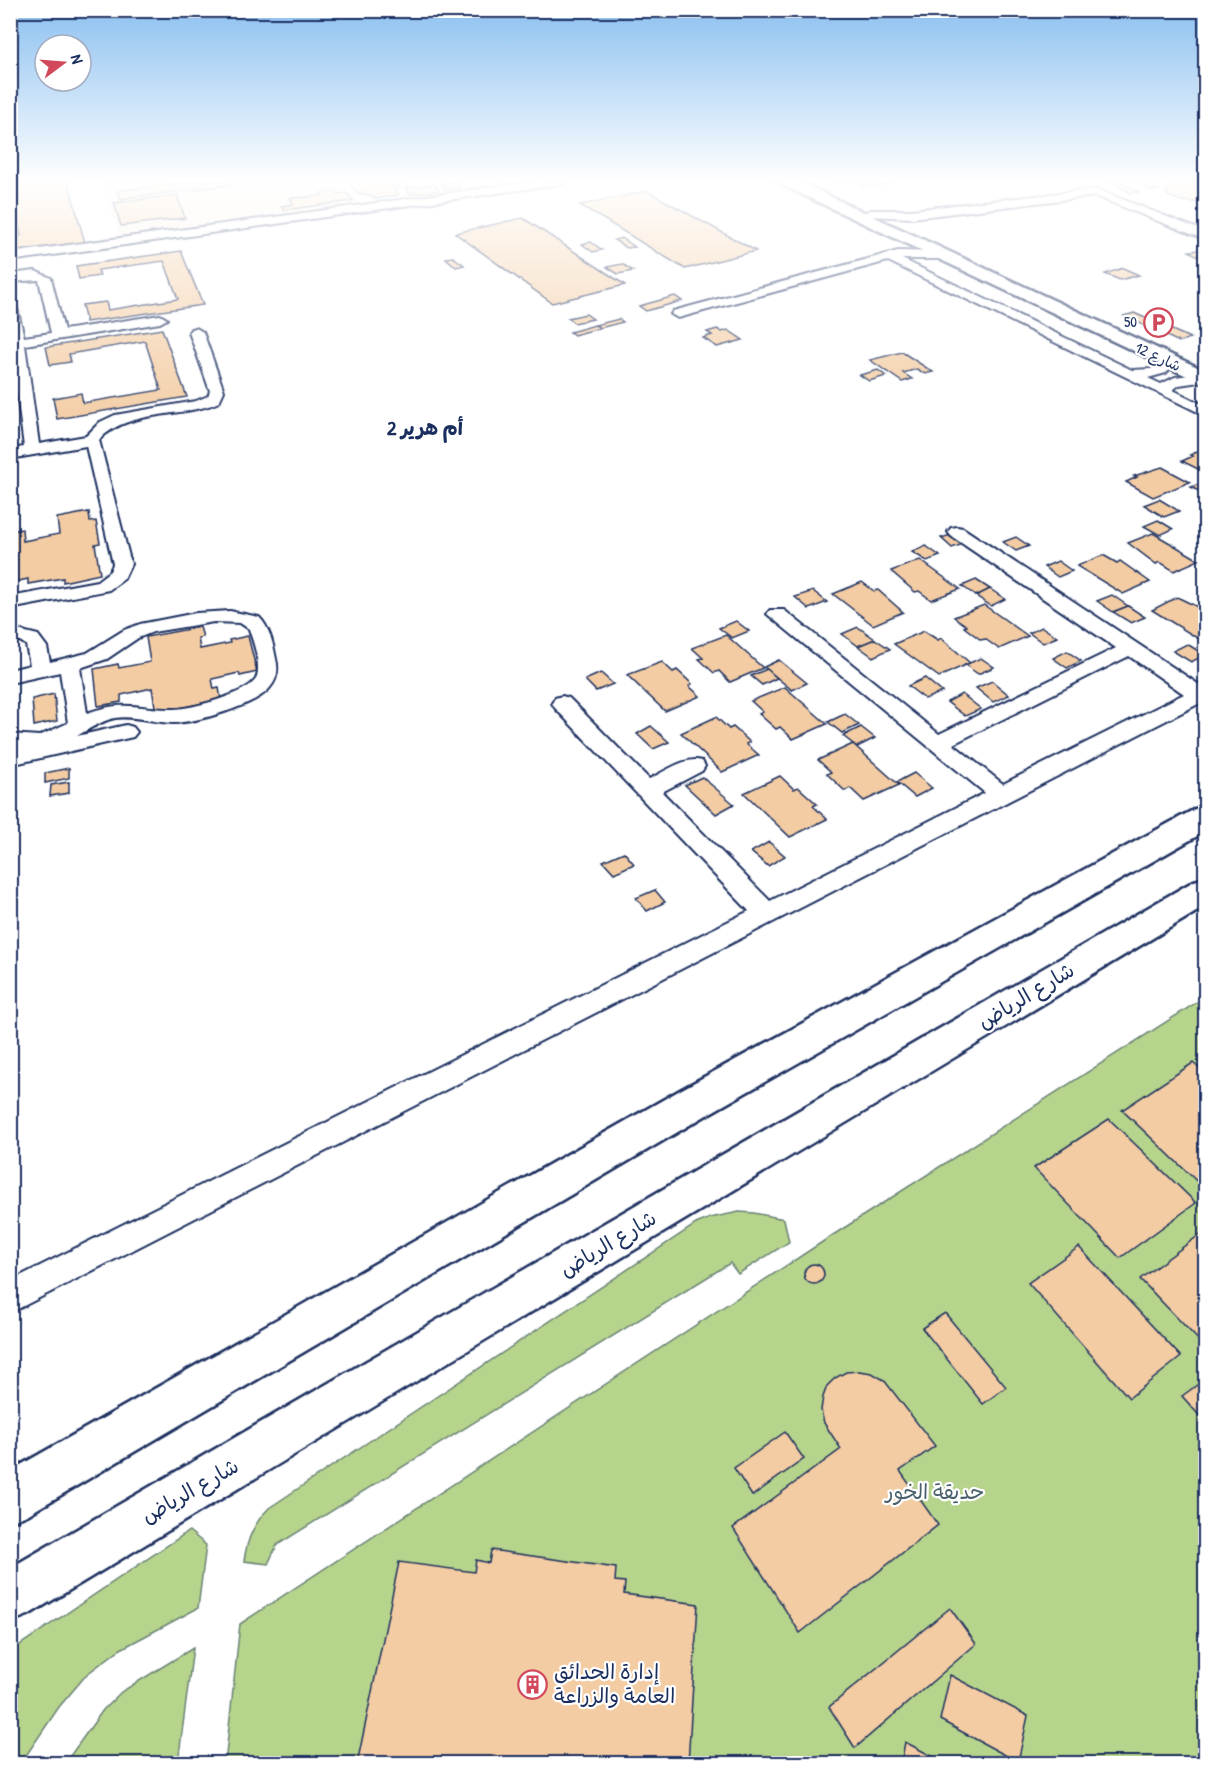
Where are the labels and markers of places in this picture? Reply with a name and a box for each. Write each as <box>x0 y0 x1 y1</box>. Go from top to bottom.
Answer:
parking icon: 50 <box>1142 306 1174 338</box>
place label: 50 <box>1124 311 1137 332</box>
place label: إدارة الحدائق العامة والزراعة <box>554 1657 675 1710</box>
building icon: إدارة الحدائق العامة والزراعة <box>517 1668 549 1700</box>

